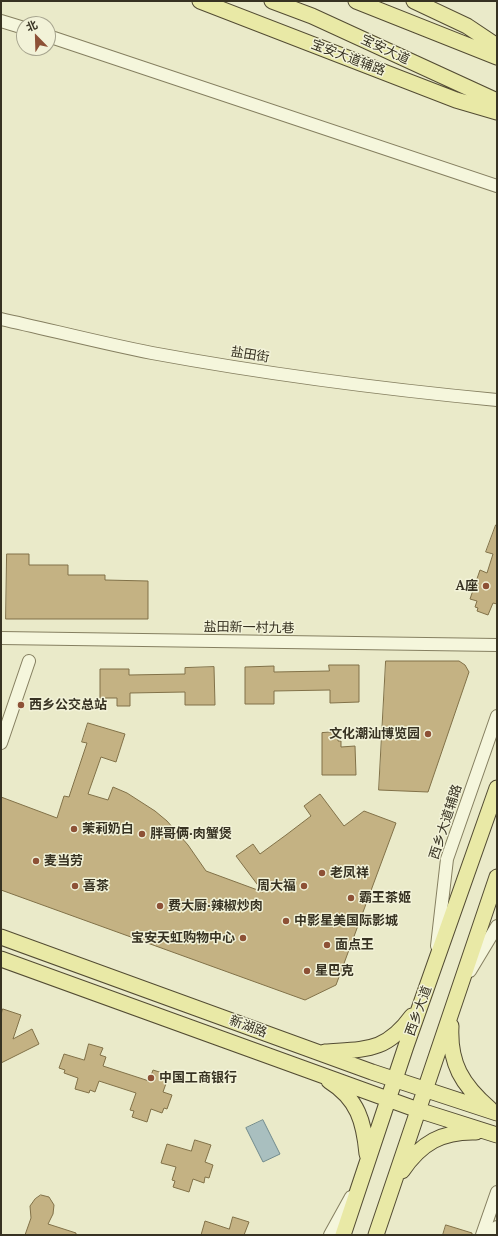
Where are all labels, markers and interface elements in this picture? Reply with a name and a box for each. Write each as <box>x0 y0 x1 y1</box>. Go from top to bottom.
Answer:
north arrow <box>16 16 56 56</box>
text: 北 <box>24 17 39 34</box>
street label: 宝安大道 <box>358 32 412 68</box>
street label: 宝安大道辅路 <box>309 37 387 79</box>
street label: 盐田街 <box>230 344 270 366</box>
place label: A座 <box>456 578 478 594</box>
marker: A座 <box>481 581 491 591</box>
street label: 盐田新一村九巷 <box>203 619 295 637</box>
place label: 西乡公交总站 <box>29 697 107 713</box>
marker: 西乡公交总站 <box>16 700 26 710</box>
place label: 文化潮汕博览园 <box>329 726 420 742</box>
marker: 文化潮汕博览园 <box>423 729 433 739</box>
street label: 西乡大道辅路 <box>427 782 465 862</box>
place label: 茉莉奶白 <box>82 821 134 837</box>
marker: 茉莉奶白 <box>69 824 79 834</box>
place label: 胖哥俩·肉蟹煲 <box>150 826 232 842</box>
marker: 胖哥俩·肉蟹煲 <box>137 829 147 839</box>
place label: 麦当劳 <box>44 853 83 869</box>
marker: 麦当劳 <box>31 856 41 866</box>
place label: 老凤祥 <box>330 865 369 881</box>
marker: 老凤祥 <box>317 868 327 878</box>
place label: 喜茶 <box>83 878 109 894</box>
place label: 周大福 <box>257 878 296 894</box>
marker: 喜茶 <box>70 881 80 891</box>
marker: 周大福 <box>299 881 309 891</box>
place label: 霸王茶姬 <box>359 890 411 906</box>
marker: 霸王茶姬 <box>346 893 356 903</box>
place label: 费大厨·辣椒炒肉 <box>168 898 263 914</box>
marker: 费大厨·辣椒炒肉 <box>155 901 165 911</box>
place label: 中影星美国际影城 <box>294 913 398 929</box>
marker: 中影星美国际影城 <box>281 916 291 926</box>
place label: 宝安天虹购物中心 <box>131 930 235 946</box>
marker: 宝安天虹购物中心 <box>238 933 248 943</box>
place label: 面点王 <box>335 937 374 953</box>
marker: 面点王 <box>322 940 332 950</box>
place label: 星巴克 <box>315 963 354 979</box>
marker: 星巴克 <box>302 966 312 976</box>
street label: 西乡大道 <box>403 984 435 1038</box>
street label: 新湖路 <box>227 1013 269 1041</box>
place label: 中国工商银行 <box>159 1070 237 1086</box>
marker: 中国工商银行 <box>146 1073 156 1083</box>

